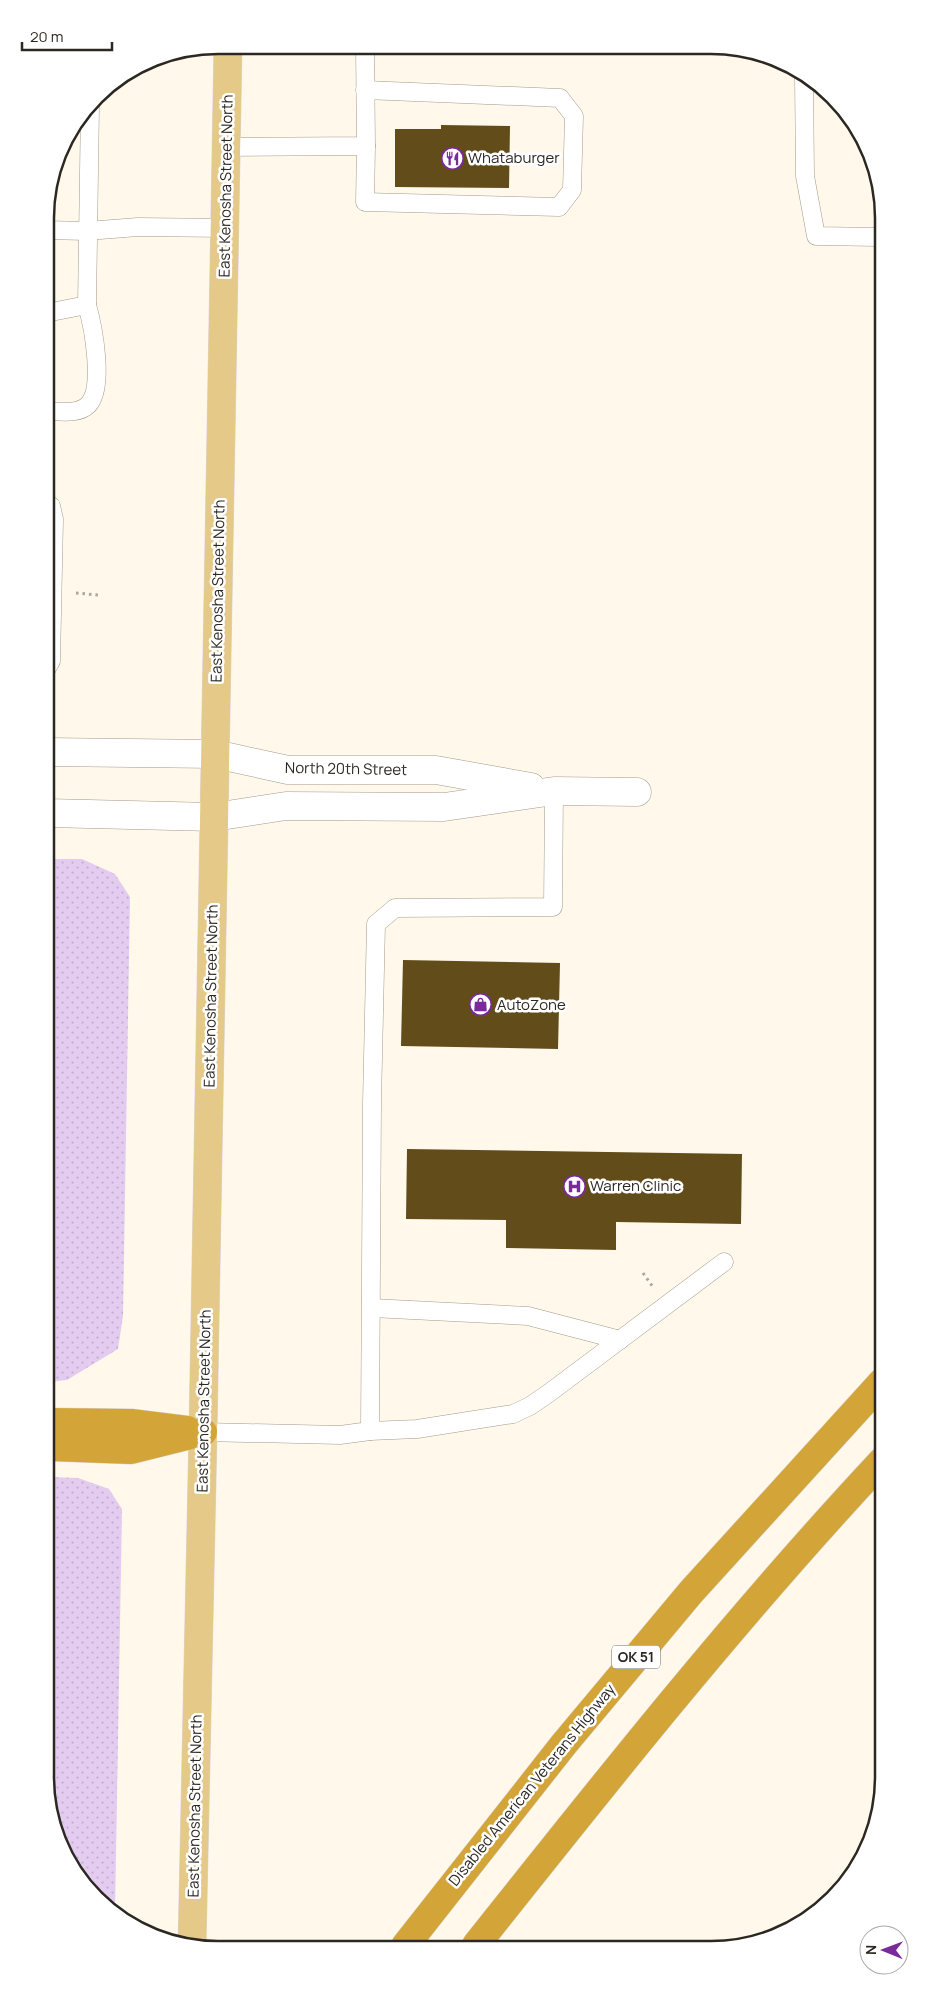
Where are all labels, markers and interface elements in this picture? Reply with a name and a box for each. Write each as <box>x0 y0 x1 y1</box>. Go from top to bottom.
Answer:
scale bar <box>22 20 112 52</box>
text: 20 m <box>30 26 63 47</box>
street label: East Kenosha Street North <box>213 94 238 278</box>
restaurant icon: Whataburger <box>440 146 464 170</box>
place label: Whataburger <box>468 147 560 168</box>
street label: East Kenosha Street North <box>205 499 230 683</box>
street label: North 20th Street <box>285 757 407 780</box>
street label: East Kenosha Street North <box>198 904 223 1088</box>
shop icon: AutoZone <box>469 993 493 1017</box>
place label: AutoZone <box>497 994 566 1015</box>
hospital icon: Warren Clinic <box>562 1174 586 1198</box>
place label: Warren Clinic <box>590 1175 681 1196</box>
street label: East Kenosha Street North <box>191 1309 216 1493</box>
road number: OK 51 <box>612 1645 660 1668</box>
street label: Disabled American Veterans Highway <box>443 1679 620 1890</box>
street label: East Kenosha Street North <box>182 1714 207 1898</box>
north arrow <box>859 1925 909 1975</box>
text: N <box>861 1945 880 1955</box>

